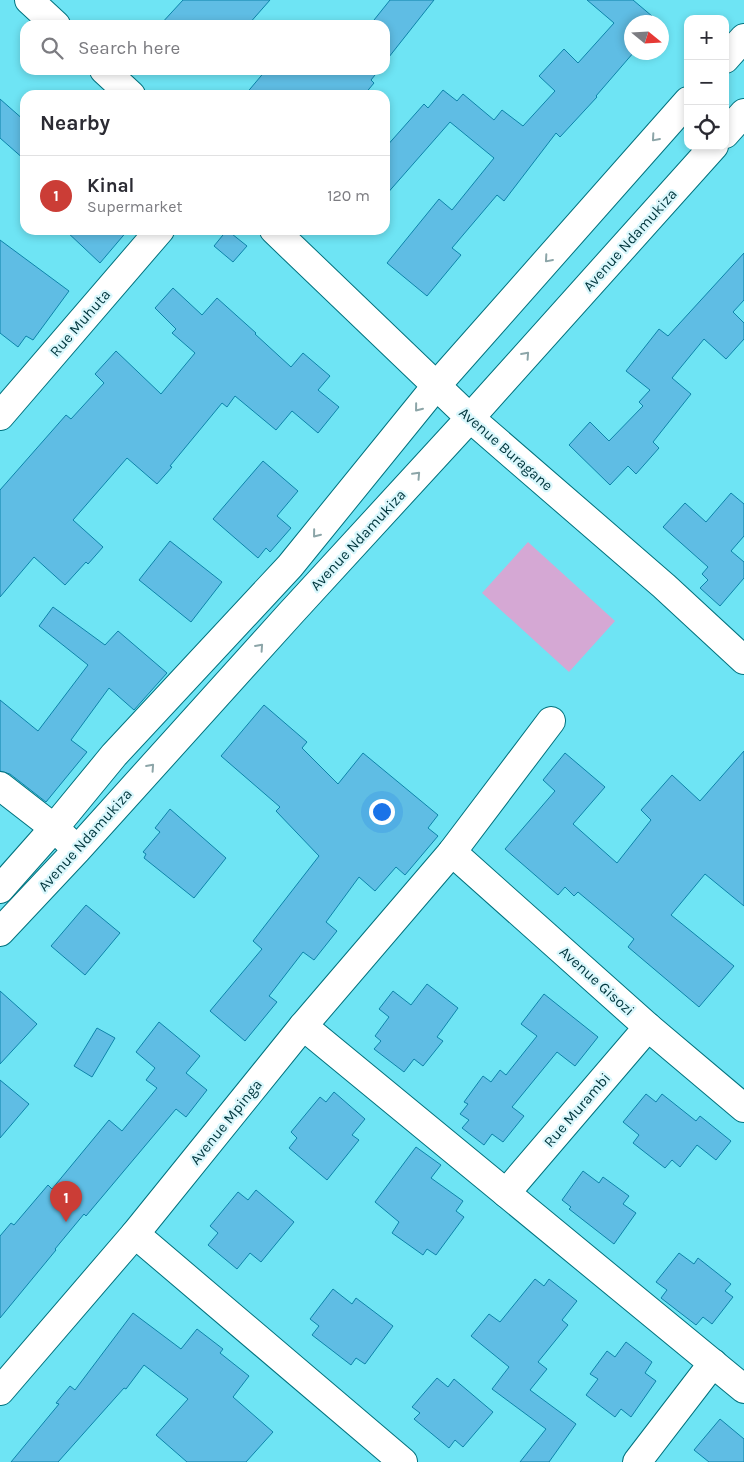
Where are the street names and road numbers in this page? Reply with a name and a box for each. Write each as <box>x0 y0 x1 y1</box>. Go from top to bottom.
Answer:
street label: Avenue Ndamukiza <box>579 185 681 295</box>
street label: Rue Muhuta <box>46 286 114 360</box>
street label: Avenue Buragane <box>455 403 557 495</box>
street label: Avenue Ndamukiza <box>306 486 410 594</box>
street label: Avenue Ndamukiza <box>34 785 136 895</box>
street label: Avenue Gisozi <box>556 943 638 1019</box>
street label: Rue Murambi <box>540 1069 614 1151</box>
street label: Avenue Mpinga <box>186 1076 266 1168</box>

